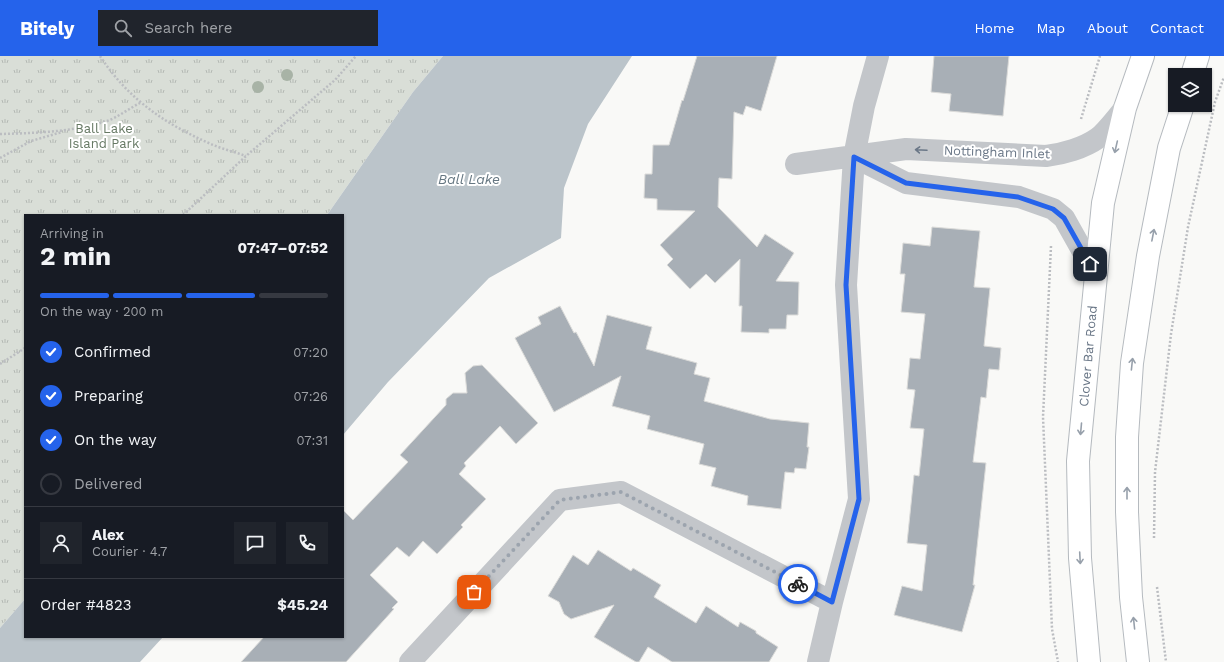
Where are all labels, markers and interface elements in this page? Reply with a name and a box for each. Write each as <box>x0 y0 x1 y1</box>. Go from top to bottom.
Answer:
search box <box>98 10 378 46</box>
text: Bitely <box>20 17 74 40</box>
icon: search <box>112 17 134 39</box>
text: Search here <box>144 19 232 37</box>
text: Home <box>974 20 1014 36</box>
text: Map <box>1036 20 1065 36</box>
text: About <box>1087 20 1128 36</box>
text: Contact <box>1150 20 1204 36</box>
map controls <box>1168 68 1212 112</box>
button: layers <box>1168 68 1212 112</box>
park label: Ball Lake Island Park <box>69 121 140 151</box>
one-way arrow <box>1112 140 1119 153</box>
street label: Nottingham Inlet <box>944 143 1051 161</box>
one-way arrow <box>915 146 928 153</box>
water label: Ball Lake <box>438 171 500 187</box>
text: Arriving in <box>40 226 104 241</box>
one-way arrow <box>1149 229 1157 242</box>
text: 07:47–07:52 <box>237 239 328 257</box>
text: 2 min <box>40 241 111 271</box>
pin <box>1073 247 1107 281</box>
icon: home <box>1079 253 1101 275</box>
text: On the way · 200 m <box>40 304 164 319</box>
street label: Clover Bar Road <box>1076 305 1100 407</box>
icon: check <box>40 341 62 363</box>
text: Confirmed <box>74 343 151 361</box>
text: 07:20 <box>293 345 328 360</box>
one-way arrow <box>1129 358 1136 371</box>
icon: check <box>40 385 62 407</box>
text: Preparing <box>74 387 143 405</box>
text: 07:26 <box>294 389 328 404</box>
one-way arrow <box>1078 422 1085 435</box>
icon: check <box>40 429 62 451</box>
text: On the way <box>74 431 156 449</box>
text: 07:31 <box>296 433 328 448</box>
text: Delivered <box>74 475 142 493</box>
one-way arrow <box>1123 487 1131 500</box>
button: person <box>40 522 82 564</box>
button: chat <box>234 522 276 564</box>
button: phone <box>286 522 328 564</box>
text: Alex <box>92 526 124 544</box>
text: Courier · 4.7 <box>92 544 167 559</box>
one-way arrow <box>1077 551 1084 564</box>
courier <box>778 564 818 604</box>
icon: bike <box>787 573 809 595</box>
pin <box>457 575 491 609</box>
icon: bag <box>463 581 485 603</box>
text: Order #4823 <box>40 596 131 614</box>
text: $45.24 <box>277 596 328 614</box>
one-way arrow <box>1130 617 1138 630</box>

